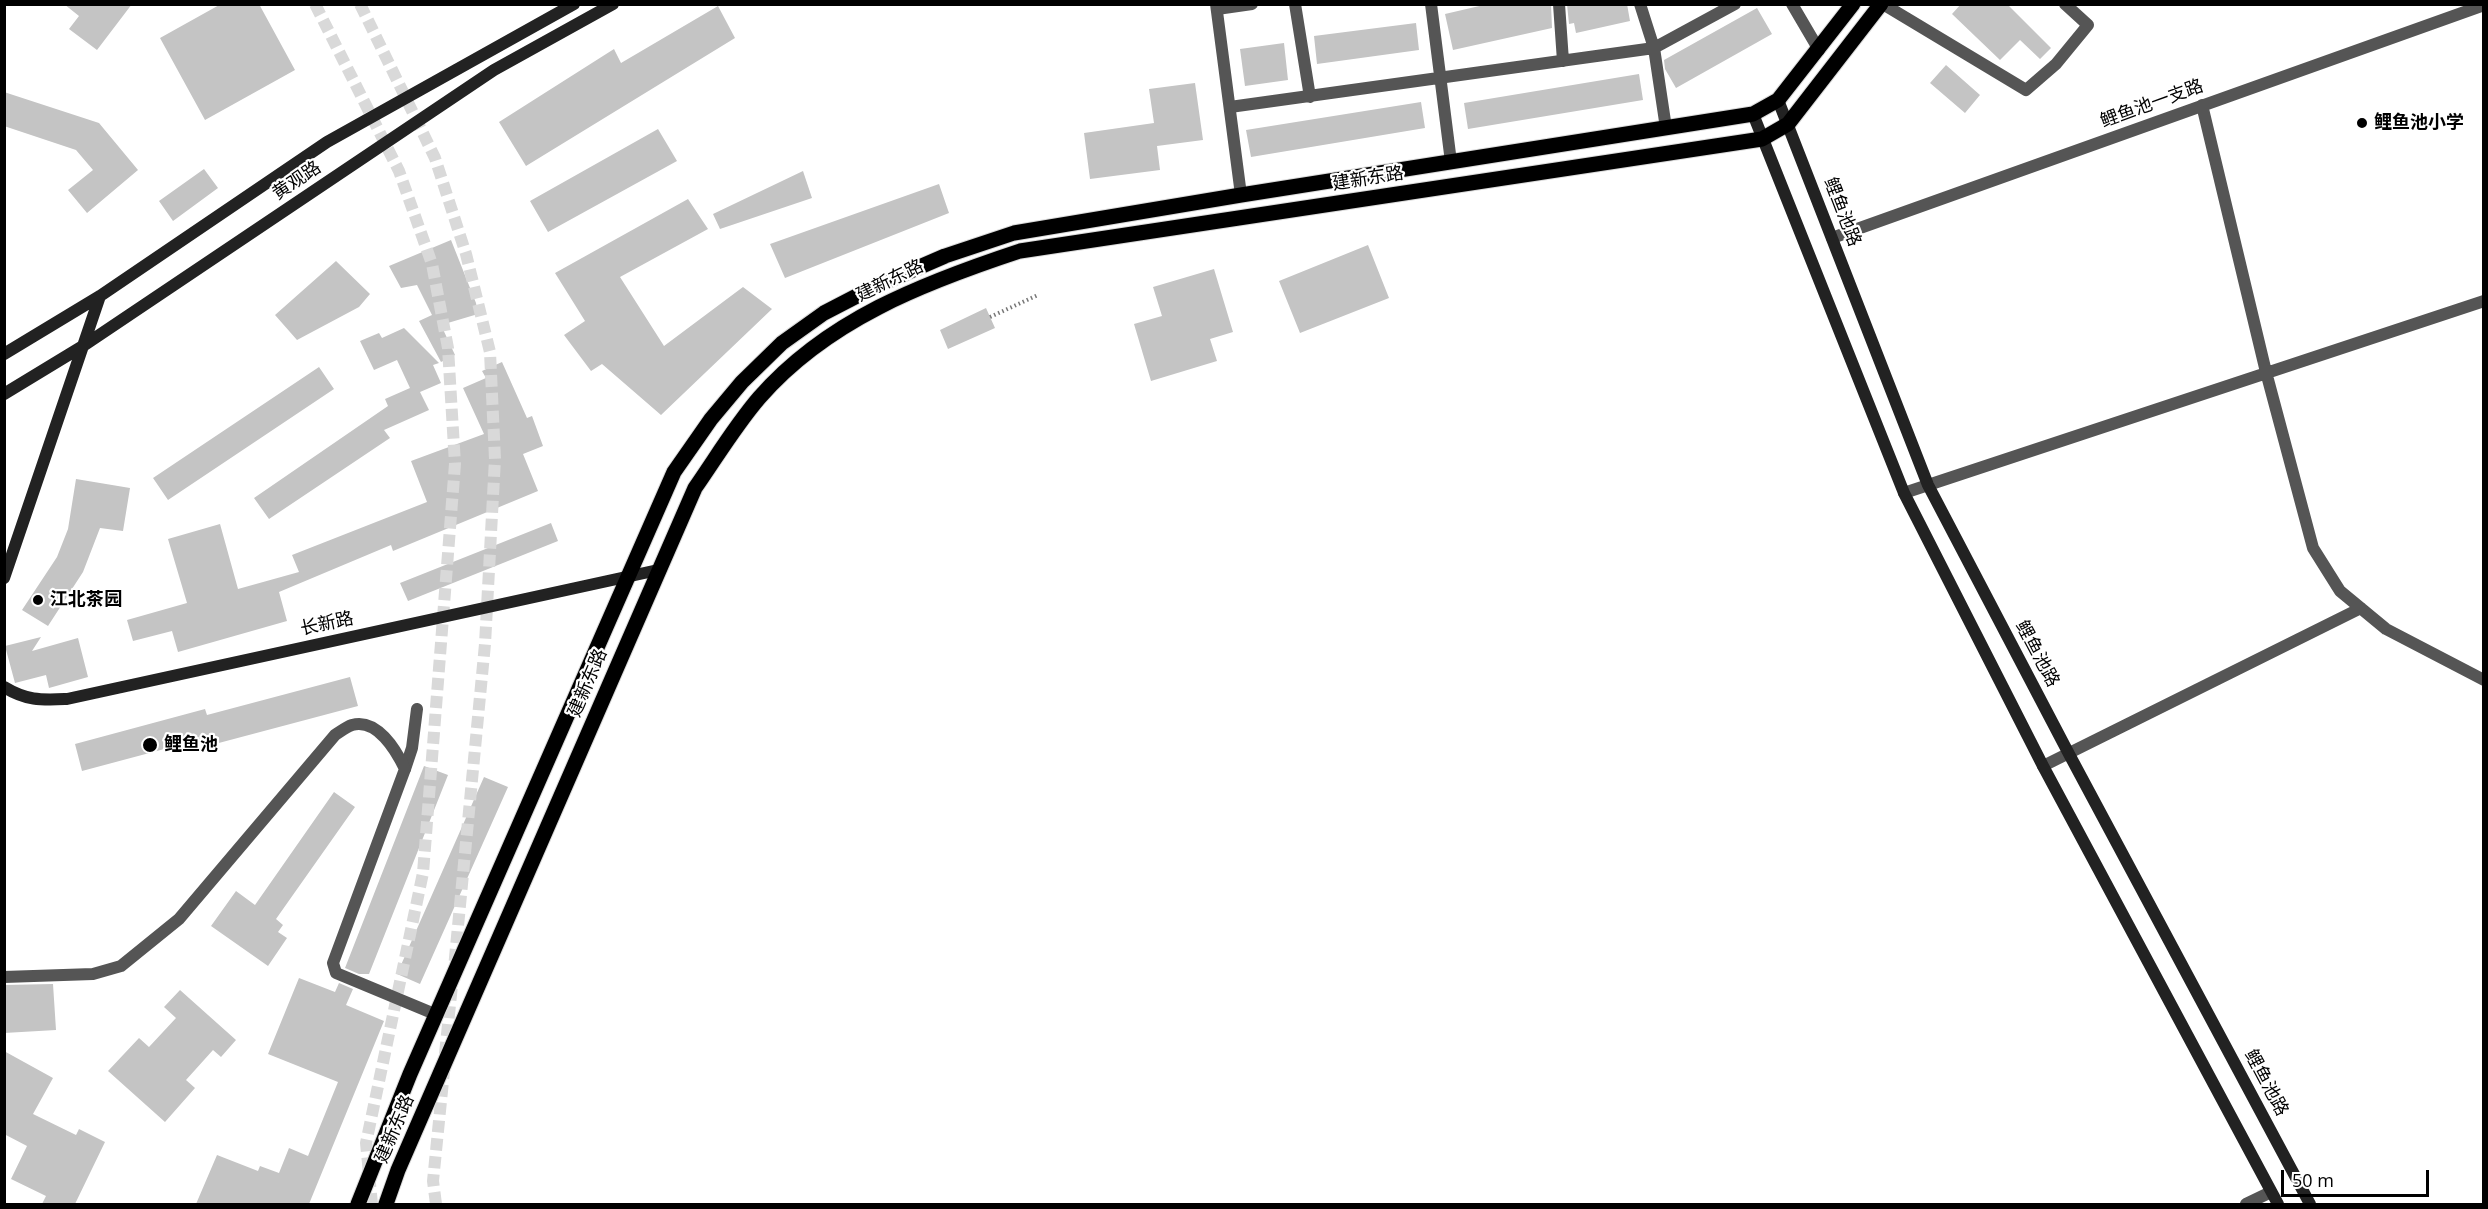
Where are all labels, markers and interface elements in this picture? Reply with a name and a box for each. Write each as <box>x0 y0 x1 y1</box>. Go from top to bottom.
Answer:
street label: 鲤鱼池一支路 <box>2098 75 2206 133</box>
place label: 鲤鱼池小学 <box>2374 112 2464 134</box>
marker: 鲤鱼池小学 <box>2355 116 2369 130</box>
street label: 黄观路 <box>269 157 325 205</box>
street label: 建新东路 <box>1331 163 1405 195</box>
street label: 鲤鱼池路 <box>1819 175 1865 249</box>
street label: 建新东路 <box>853 256 927 306</box>
place label: 江北茶园 <box>50 589 122 611</box>
marker: 江北茶园 <box>31 593 45 607</box>
street label: 长新路 <box>298 608 356 640</box>
street label: 鲤鱼池路 <box>2011 617 2063 691</box>
street label: 建新东路 <box>564 646 612 720</box>
place label: 鲤鱼池 <box>164 734 218 756</box>
marker: 鲤鱼池 <box>141 736 159 754</box>
street label: 鲤鱼池路 <box>2240 1046 2292 1120</box>
street label: 建新东路 <box>371 1092 419 1166</box>
scale bar <box>2284 1158 2432 1196</box>
text: 50 m <box>2292 1168 2334 1192</box>

